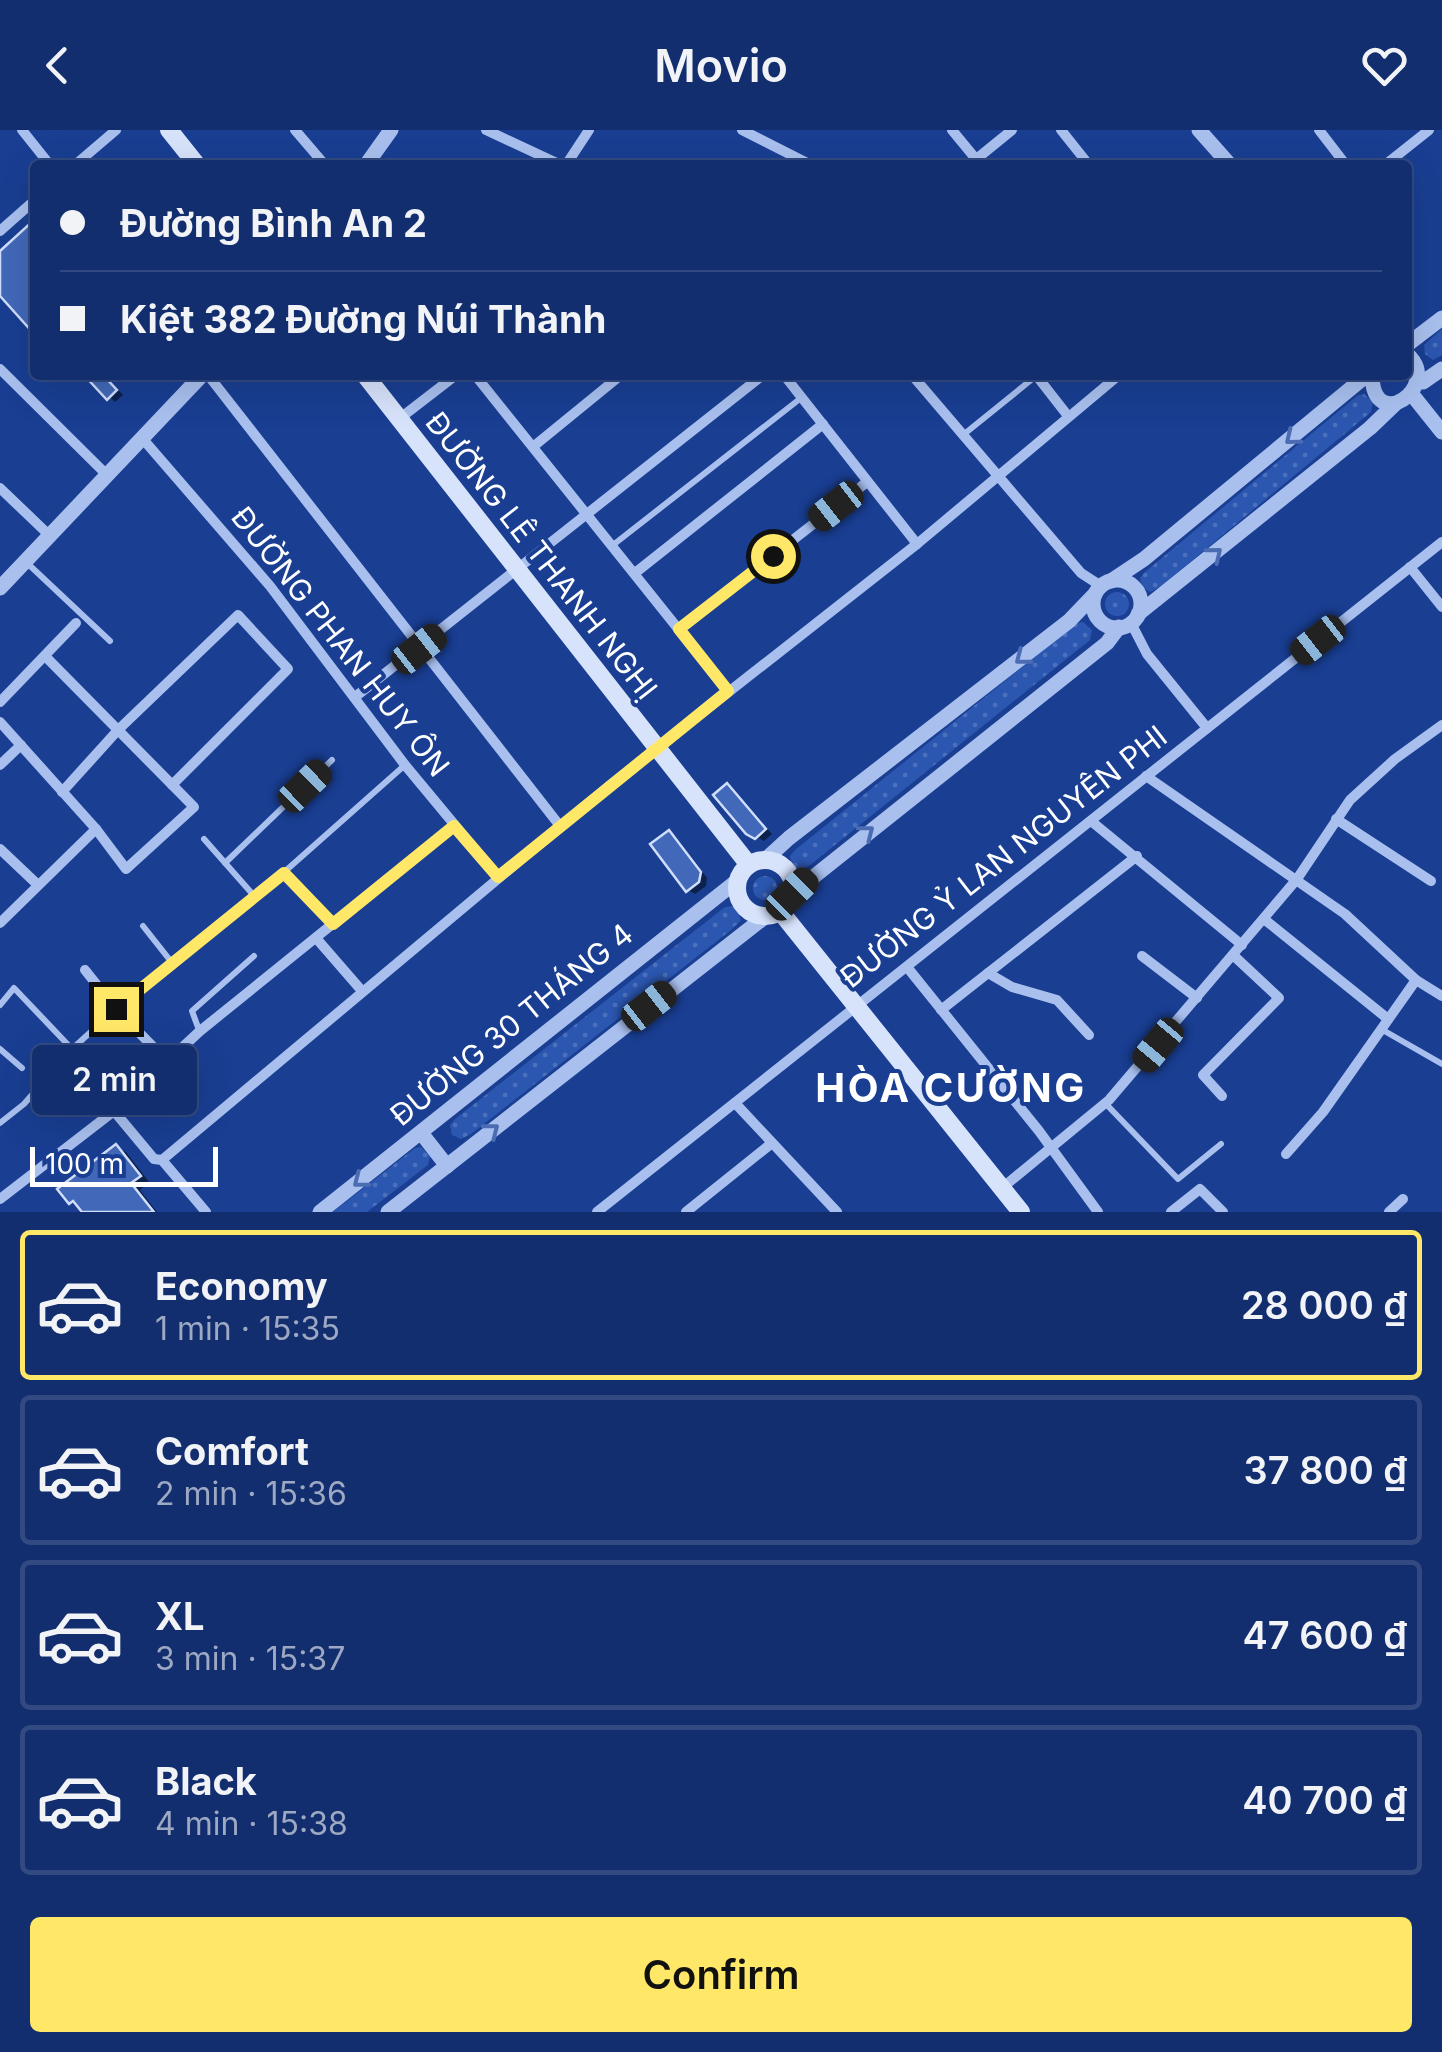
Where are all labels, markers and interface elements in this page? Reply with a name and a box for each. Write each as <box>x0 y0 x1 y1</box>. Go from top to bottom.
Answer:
icon: back <box>30 38 85 93</box>
text: Movio <box>654 38 788 93</box>
icon: heart <box>1357 38 1412 93</box>
text: Đường Bình An 2 <box>120 200 427 246</box>
text: Kiệt 382 Đường Núi Thành <box>120 296 606 342</box>
street label: ĐƯỜNG LÊ THANH NGHỊ <box>418 405 665 706</box>
one-way arrow <box>1286 426 1304 444</box>
car <box>803 476 869 536</box>
street label: ĐƯỜNG PHAN HUY ÔN <box>224 499 457 783</box>
route start <box>751 534 796 579</box>
one-way arrow <box>1203 548 1221 566</box>
car <box>1285 610 1351 670</box>
car <box>386 619 452 679</box>
one-way arrow <box>1015 646 1033 663</box>
street label: ĐƯỜNG Ỷ LAN NGUYÊN PHI <box>833 718 1174 995</box>
car <box>273 754 337 818</box>
one-way arrow <box>855 826 873 844</box>
car <box>760 862 824 926</box>
street label: ĐƯỜNG 30 THÁNG 4 <box>383 915 640 1133</box>
car <box>616 976 682 1036</box>
route end <box>94 987 139 1032</box>
car <box>1127 1012 1189 1078</box>
callout: 2 min <box>34 1044 198 1114</box>
text: 2 min <box>72 1060 157 1099</box>
district label: HÒA CƯỜNG <box>815 1063 1087 1112</box>
one-way arrow <box>481 1124 499 1142</box>
scale bar <box>30 1142 218 1186</box>
text: 100 m <box>45 1147 124 1181</box>
one-way arrow <box>354 1169 372 1187</box>
icon: car <box>35 1260 125 1350</box>
text: Economy <box>155 1263 328 1309</box>
text: 28 000 ₫ <box>1241 1282 1407 1328</box>
text: 1 min · 15:35 <box>155 1309 340 1348</box>
icon: car <box>35 1425 125 1515</box>
text: Comfort <box>155 1428 309 1474</box>
text: 37 800 ₫ <box>1244 1447 1407 1493</box>
text: 2 min · 15:36 <box>155 1474 347 1513</box>
icon: car <box>35 1590 125 1680</box>
text: XL <box>155 1593 205 1639</box>
text: 47 600 ₫ <box>1242 1612 1407 1658</box>
text: 3 min · 15:37 <box>155 1639 345 1678</box>
icon: car <box>35 1755 125 1845</box>
text: Black <box>155 1758 257 1804</box>
text: 40 700 ₫ <box>1242 1777 1407 1823</box>
text: 4 min · 15:38 <box>155 1804 348 1843</box>
button: Confirm <box>30 1917 1412 2032</box>

